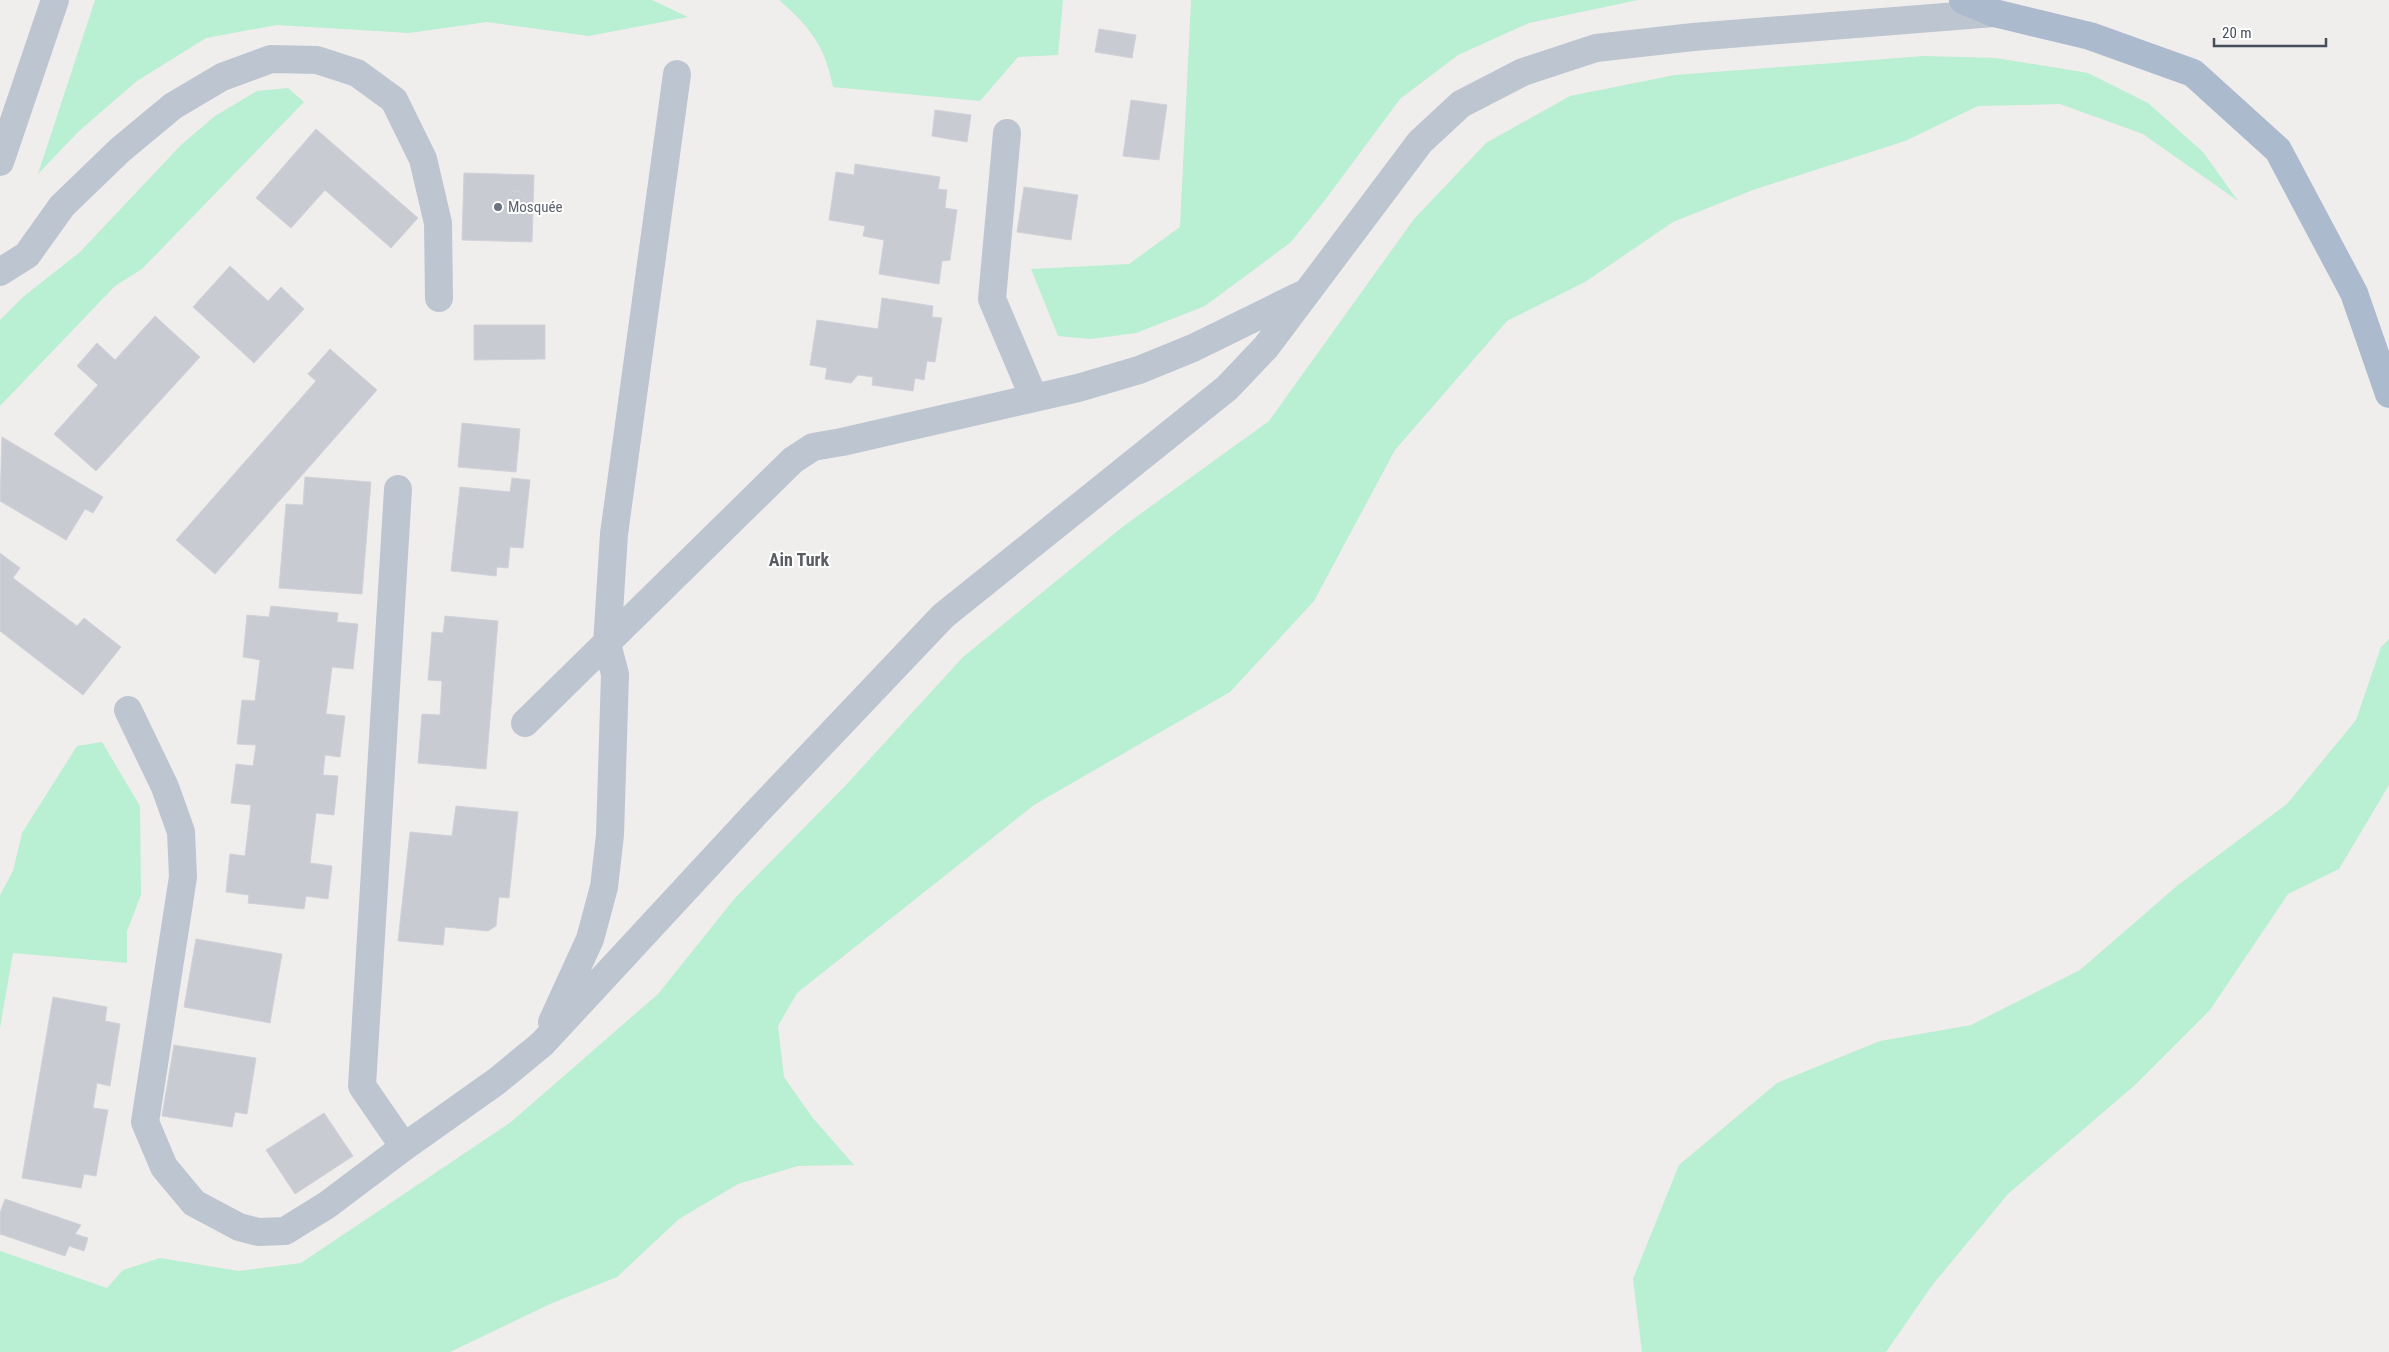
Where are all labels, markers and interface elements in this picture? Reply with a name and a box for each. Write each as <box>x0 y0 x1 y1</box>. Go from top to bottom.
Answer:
scale bar <box>2214 15 2326 47</box>
text: 20 m <box>2222 24 2252 42</box>
place label: Mosquée <box>508 198 563 216</box>
marker: Mosquée <box>492 201 504 213</box>
district label: Ain Turk <box>769 549 830 570</box>

